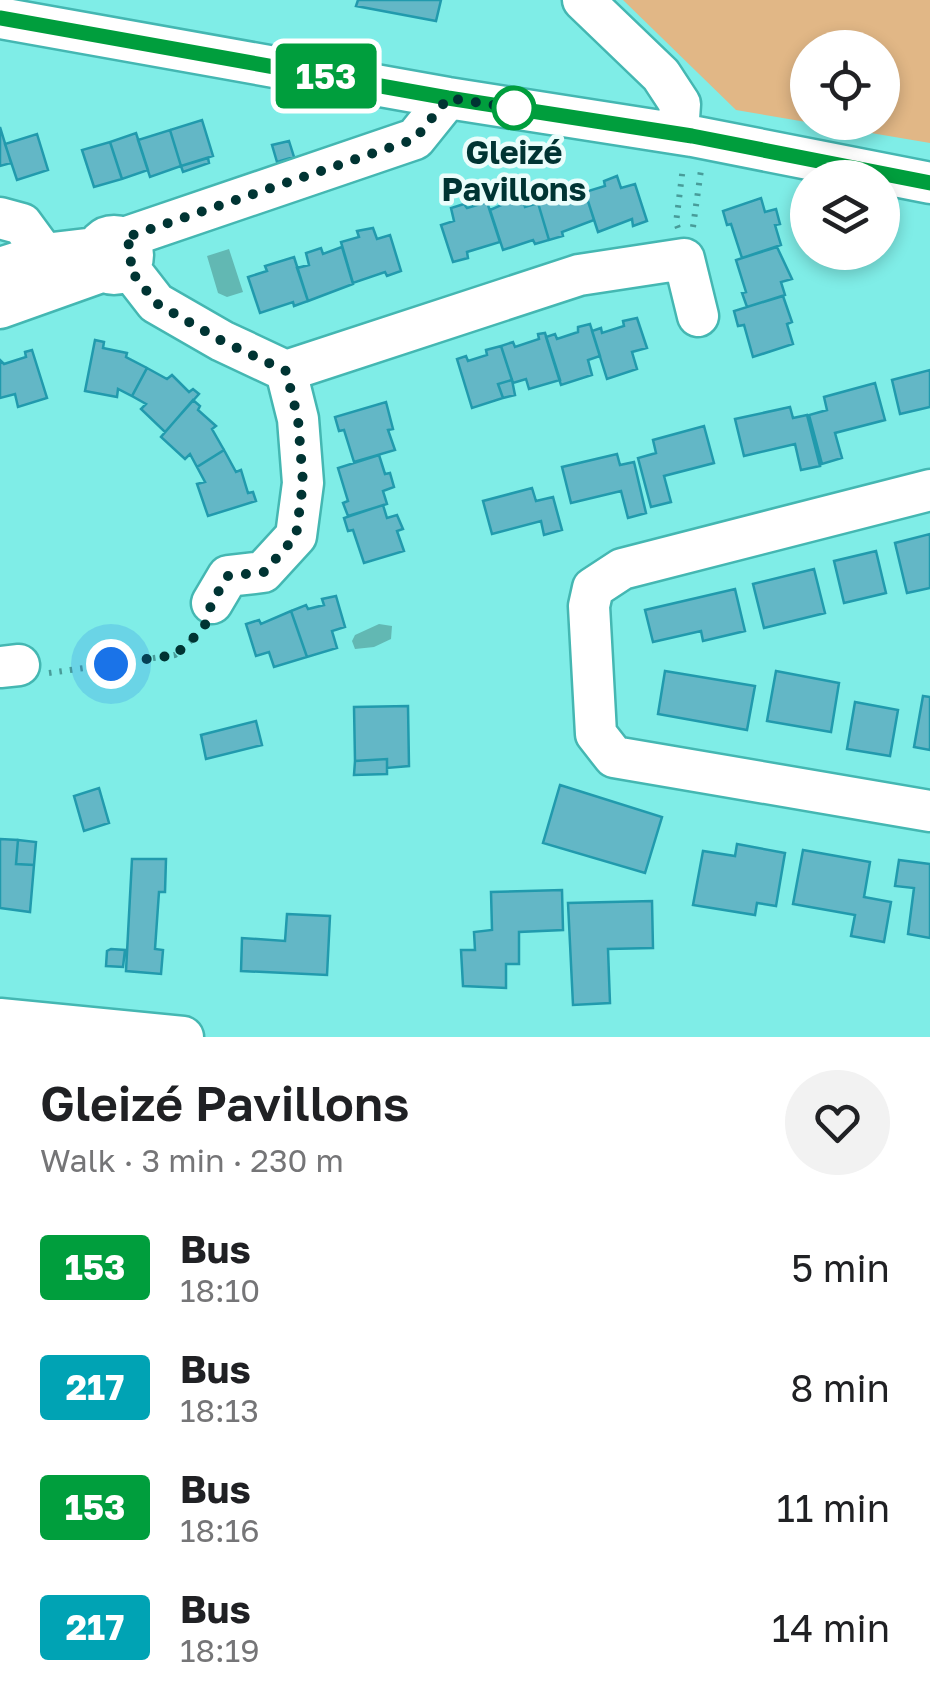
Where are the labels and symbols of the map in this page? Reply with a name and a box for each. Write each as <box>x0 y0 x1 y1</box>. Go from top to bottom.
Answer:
line badge: 153 <box>268 44 384 108</box>
marker: Gleizé Pavillons <box>493 87 535 129</box>
place label: Gleizé Pavillons <box>442 133 586 208</box>
your location <box>86 639 136 689</box>

